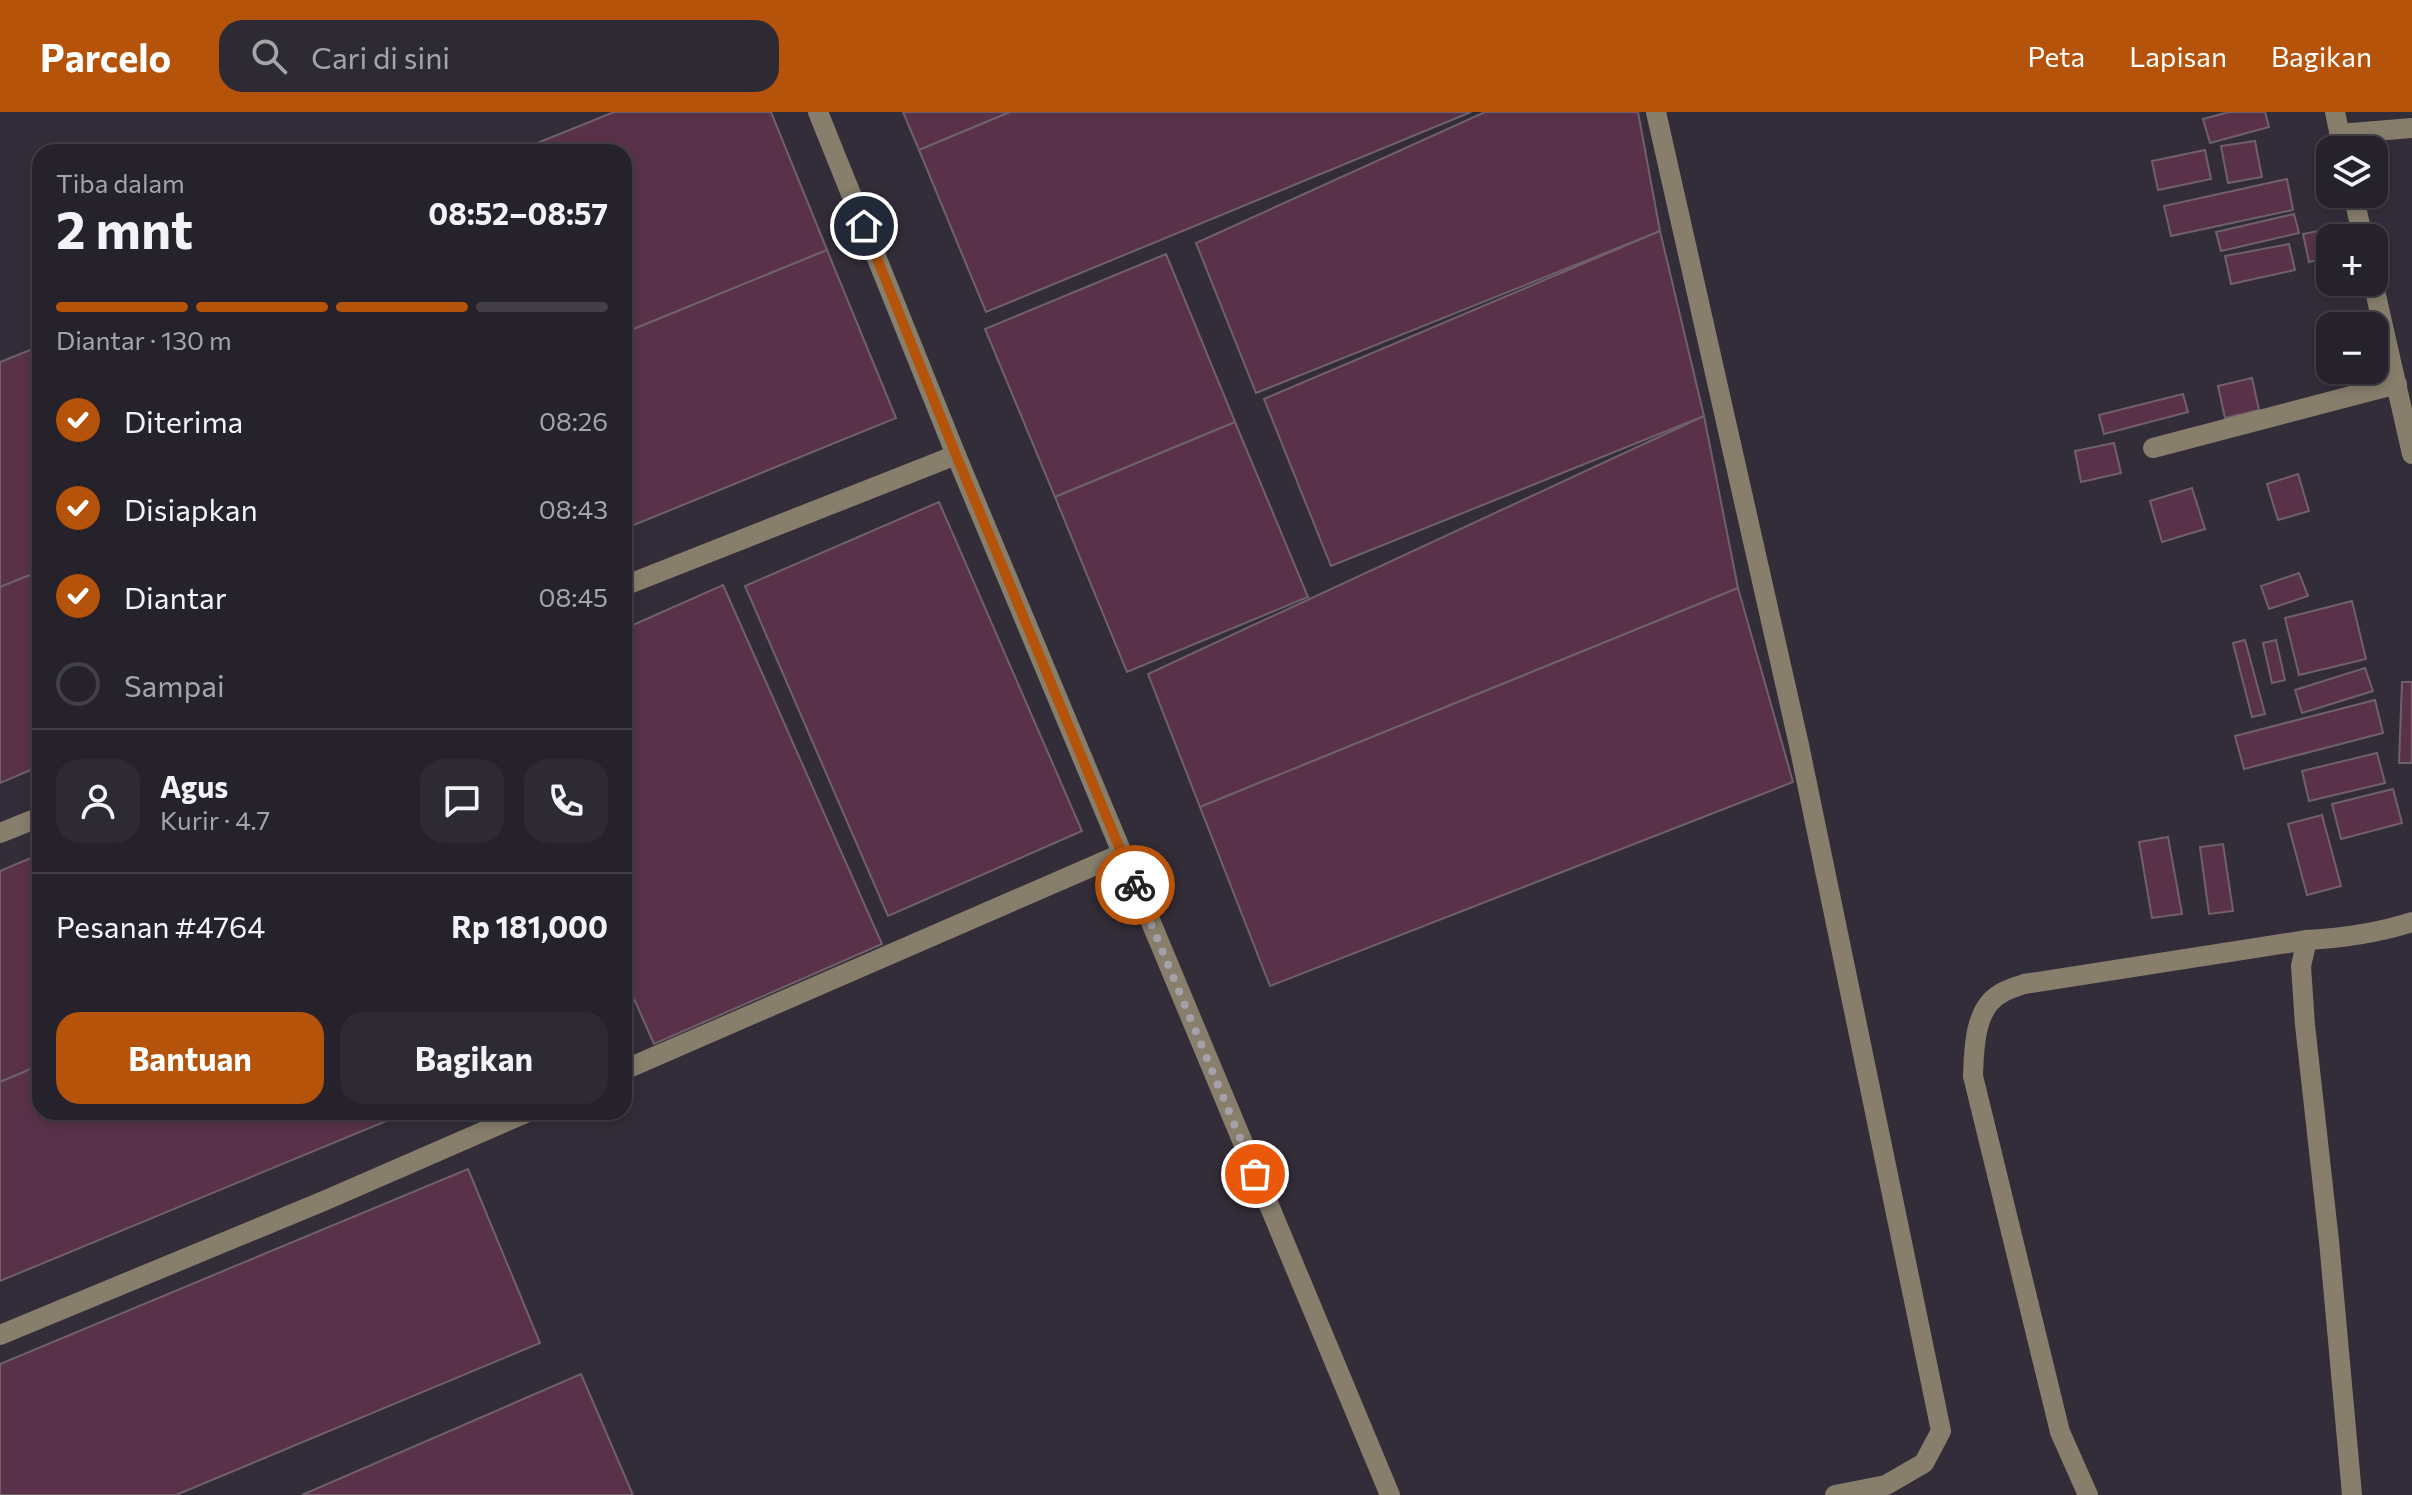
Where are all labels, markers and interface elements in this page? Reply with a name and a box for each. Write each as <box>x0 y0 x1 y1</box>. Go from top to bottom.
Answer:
search box <box>219 20 779 92</box>
text: Parcelo <box>40 33 171 80</box>
icon: search <box>247 34 291 78</box>
text: Cari di sini <box>311 38 450 75</box>
text: Peta <box>2027 39 2085 73</box>
text: Lapisan <box>2129 39 2227 73</box>
text: Bagikan <box>2271 39 2372 73</box>
map controls <box>2316 136 2388 384</box>
button: layers <box>2316 136 2388 208</box>
text: Tiba dalam <box>56 167 185 198</box>
pin <box>830 192 898 260</box>
text: 08:52–08:57 <box>428 194 608 231</box>
text: 2 mnt <box>56 196 193 260</box>
icon: home <box>842 204 886 248</box>
button: + <box>2316 224 2388 296</box>
button: − <box>2316 312 2388 384</box>
text: Diantar · 130 m <box>56 324 232 355</box>
icon: check <box>56 398 100 442</box>
text: Diterima <box>124 402 243 439</box>
text: 08:26 <box>539 405 608 436</box>
icon: check <box>56 486 100 530</box>
text: Disiapkan <box>124 490 258 527</box>
text: 08:43 <box>539 493 608 524</box>
icon: check <box>56 574 100 618</box>
text: Diantar <box>124 578 227 615</box>
text: 08:45 <box>539 581 608 612</box>
text: Sampai <box>124 666 225 703</box>
button: person <box>56 759 140 843</box>
button: chat <box>420 759 504 843</box>
button: phone <box>524 759 608 843</box>
text: Agus <box>160 767 228 804</box>
text: Kurir · 4.7 <box>160 804 270 835</box>
courier <box>1095 845 1175 925</box>
icon: bike <box>1113 863 1157 907</box>
text: Pesanan #4764 <box>56 907 265 944</box>
text: Rp 181,000 <box>451 907 608 944</box>
button: Bantuan <box>56 1012 324 1104</box>
button: Bagikan <box>340 1012 608 1104</box>
pin <box>1221 1140 1289 1208</box>
icon: bag <box>1233 1152 1277 1196</box>

